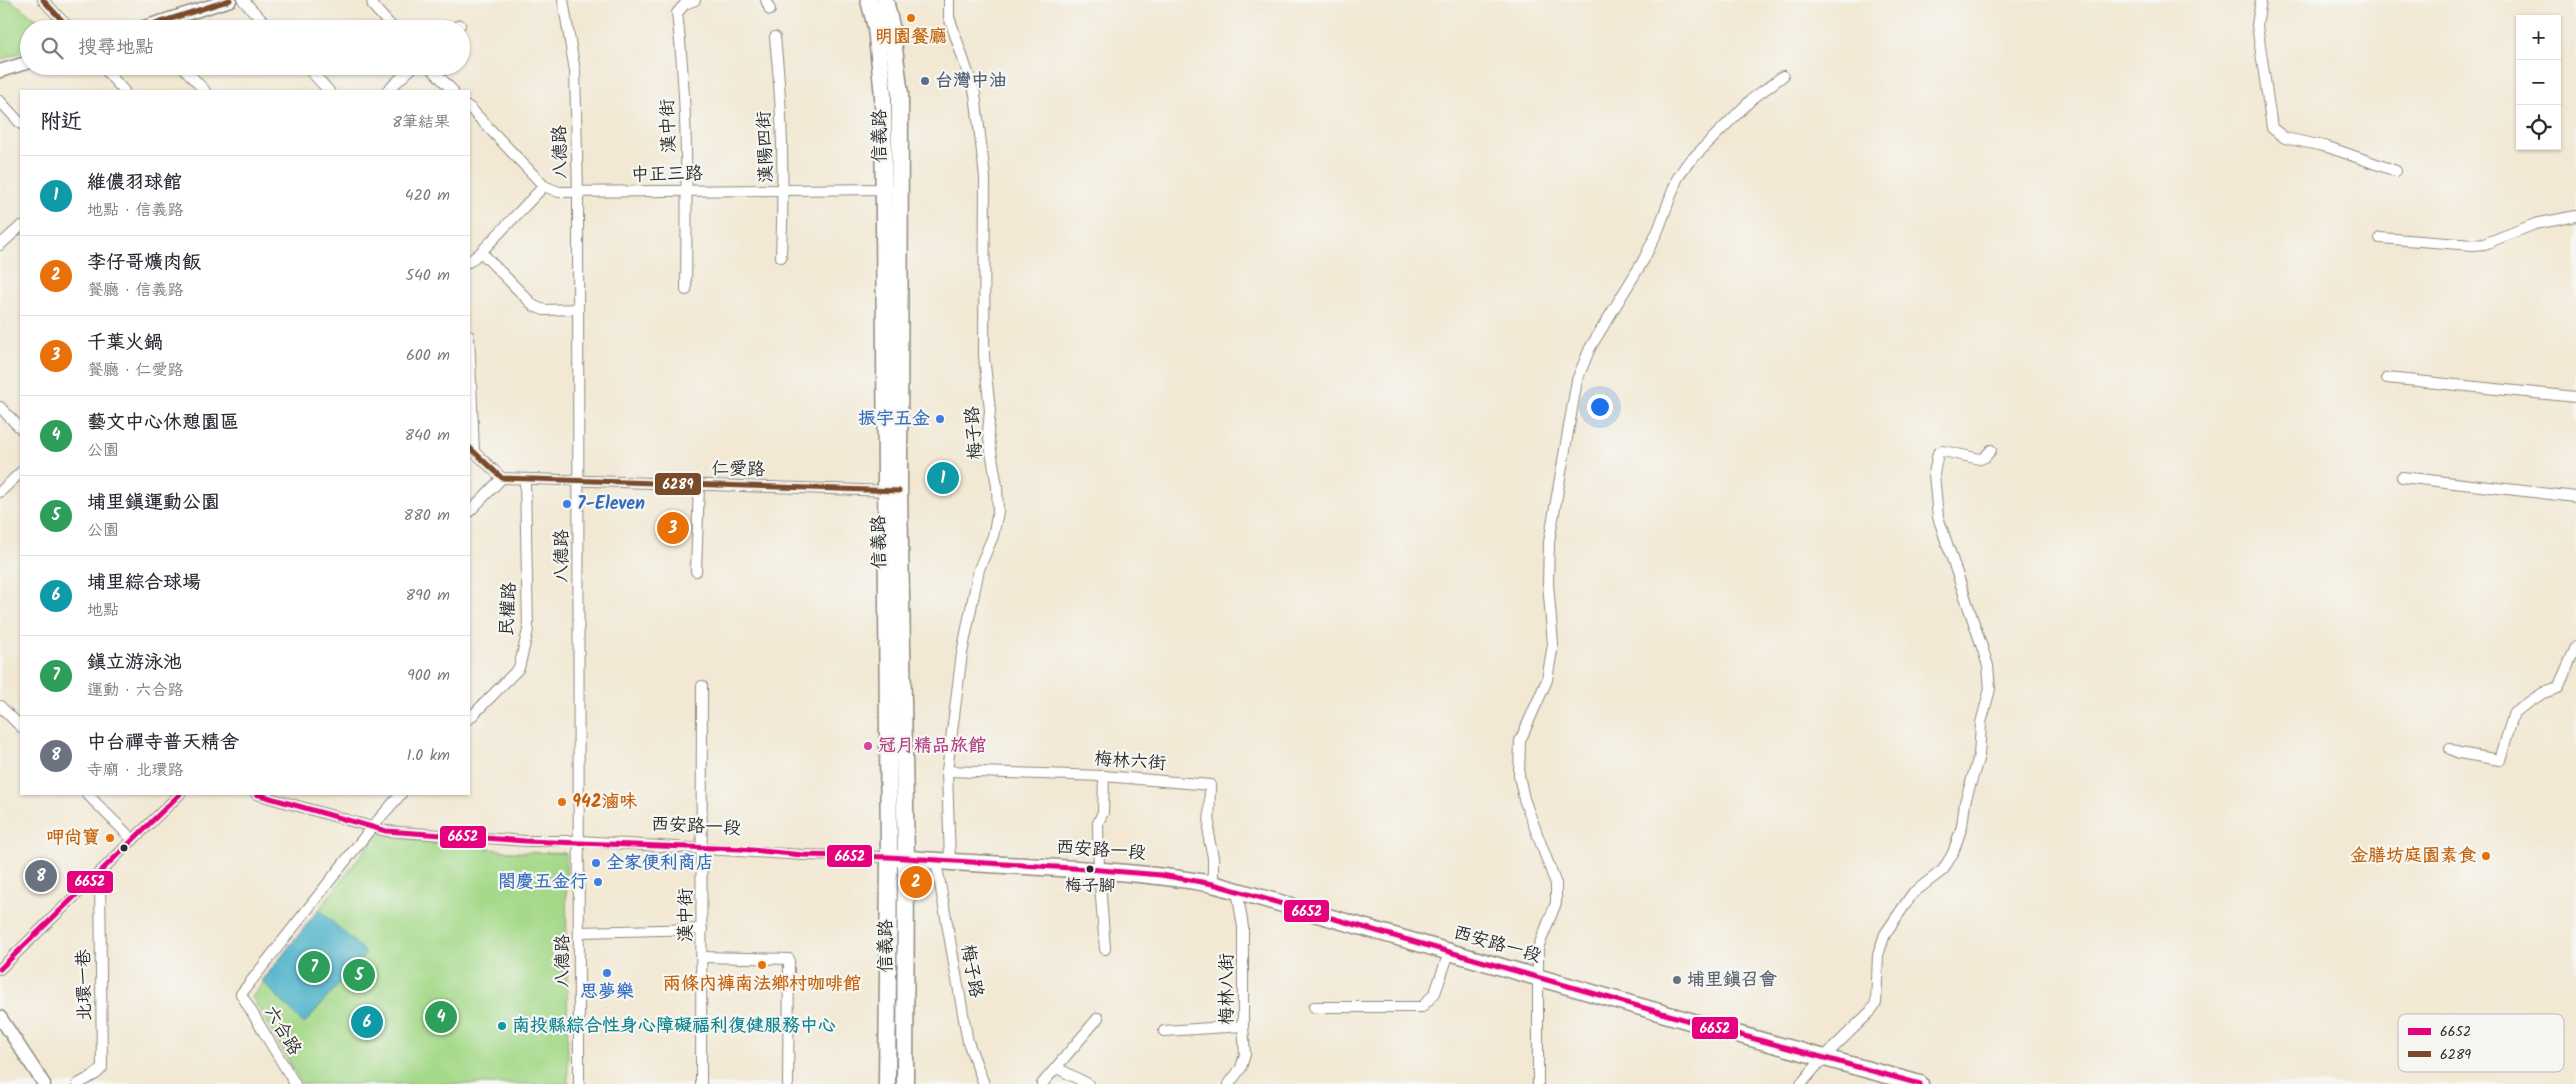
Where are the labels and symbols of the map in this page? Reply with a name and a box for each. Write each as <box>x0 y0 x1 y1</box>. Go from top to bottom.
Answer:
marker: 明園餐廳 <box>905 12 917 24</box>
place label: 明園餐廳 <box>875 23 947 52</box>
place label: 台灣中油 <box>935 67 1007 96</box>
marker: 台灣中油 <box>919 75 931 87</box>
street label: 漢中街 <box>654 99 684 153</box>
street label: 信義路 <box>866 109 895 163</box>
street label: 漢陽四街 <box>750 111 782 183</box>
street label: 八德路 <box>546 125 576 179</box>
street label: 中正三路 <box>631 160 703 190</box>
your location <box>1587 394 1613 420</box>
place label: 振宇五金 <box>858 405 930 434</box>
street label: 梅子路 <box>959 405 991 461</box>
marker: 振宇五金 <box>934 413 946 425</box>
street label: 仁愛路 <box>711 455 765 485</box>
pin: 1 <box>927 459 959 497</box>
line badge: 6289 <box>654 472 702 496</box>
text: 6289 <box>662 474 694 496</box>
place label: 7-Eleven <box>577 490 645 519</box>
marker: 7-Eleven <box>561 498 573 510</box>
pin: 3 <box>657 509 689 547</box>
street label: 信義路 <box>865 515 895 569</box>
street label: 八德路 <box>548 529 577 583</box>
street label: 民權路 <box>493 581 525 637</box>
place label: 冠月精品旅館 <box>878 732 986 761</box>
marker: 冠月精品旅館 <box>862 740 874 752</box>
street label: 梅林六街 <box>1093 745 1167 779</box>
place label: 942滷味 <box>572 788 637 817</box>
marker: 942滷味 <box>556 796 568 808</box>
street label: 西安路一段 <box>650 810 742 844</box>
place label: 呷尚寶 <box>46 824 100 853</box>
line badge: 6652 <box>439 825 487 849</box>
text: 6652 <box>448 826 478 848</box>
marker: 呷尚寶 <box>104 832 116 844</box>
street label: 西安路一段 <box>1055 833 1147 869</box>
place label: 金膳坊庭園素食 <box>2350 842 2476 871</box>
unlabelled marker <box>119 843 129 853</box>
line badge: 6652 <box>826 844 873 868</box>
text: 6652 <box>835 846 865 868</box>
place label: 全家便利商店 <box>606 849 714 878</box>
marker: 金膳坊庭園素食 <box>2480 850 2492 862</box>
pin: 8 <box>25 857 57 895</box>
marker: 全家便利商店 <box>590 857 602 869</box>
pin: 2 <box>900 863 932 901</box>
marker: 梅子腳 <box>1085 864 1095 874</box>
place label: 閤慶五金行 <box>498 868 588 897</box>
line badge: 6652 <box>66 870 114 894</box>
text: 6652 <box>75 871 105 893</box>
place label: 梅子腳 <box>1065 873 1116 900</box>
marker: 閤慶五金行 <box>592 876 604 888</box>
street label: 漢中街 <box>672 888 701 942</box>
line badge: 6652 <box>1283 899 1330 923</box>
text: 6652 <box>1292 901 1322 923</box>
street label: 信義路 <box>872 919 901 973</box>
street label: 西安路一段 <box>1450 919 1544 971</box>
street label: 八德路 <box>549 934 578 988</box>
street label: 梅子路 <box>952 942 990 1000</box>
pin: 7 <box>298 948 330 986</box>
street label: 北環一巷 <box>70 949 100 1021</box>
street label: 梅林八街 <box>1213 953 1242 1025</box>
pin: 5 <box>343 956 375 994</box>
marker: 兩條內褲南法鄉村咖啡館 <box>756 959 768 971</box>
place label: 埔里鎮召會 <box>1687 966 1777 995</box>
marker: 思夢樂 <box>601 967 613 979</box>
place label: 兩條內褲南法鄉村咖啡館 <box>663 970 861 999</box>
marker: 埔里鎮召會 <box>1671 974 1683 986</box>
place label: 思夢樂 <box>580 978 634 1007</box>
pin: 4 <box>425 998 457 1036</box>
street label: 六合路 <box>256 1000 308 1062</box>
pin: 6 <box>351 1003 383 1041</box>
place label: 南投縣綜合性身心障礙福利復健服務中心 <box>512 1012 836 1041</box>
legend <box>2398 1014 2564 1072</box>
line badge: 6652 <box>1691 1016 1739 1040</box>
text: 6652 <box>1700 1018 1730 1040</box>
marker: 南投縣綜合性身心障礙福利復健服務中心 <box>496 1020 508 1032</box>
text: 6652 <box>2440 1021 2471 1043</box>
text: 6289 <box>2440 1044 2471 1066</box>

